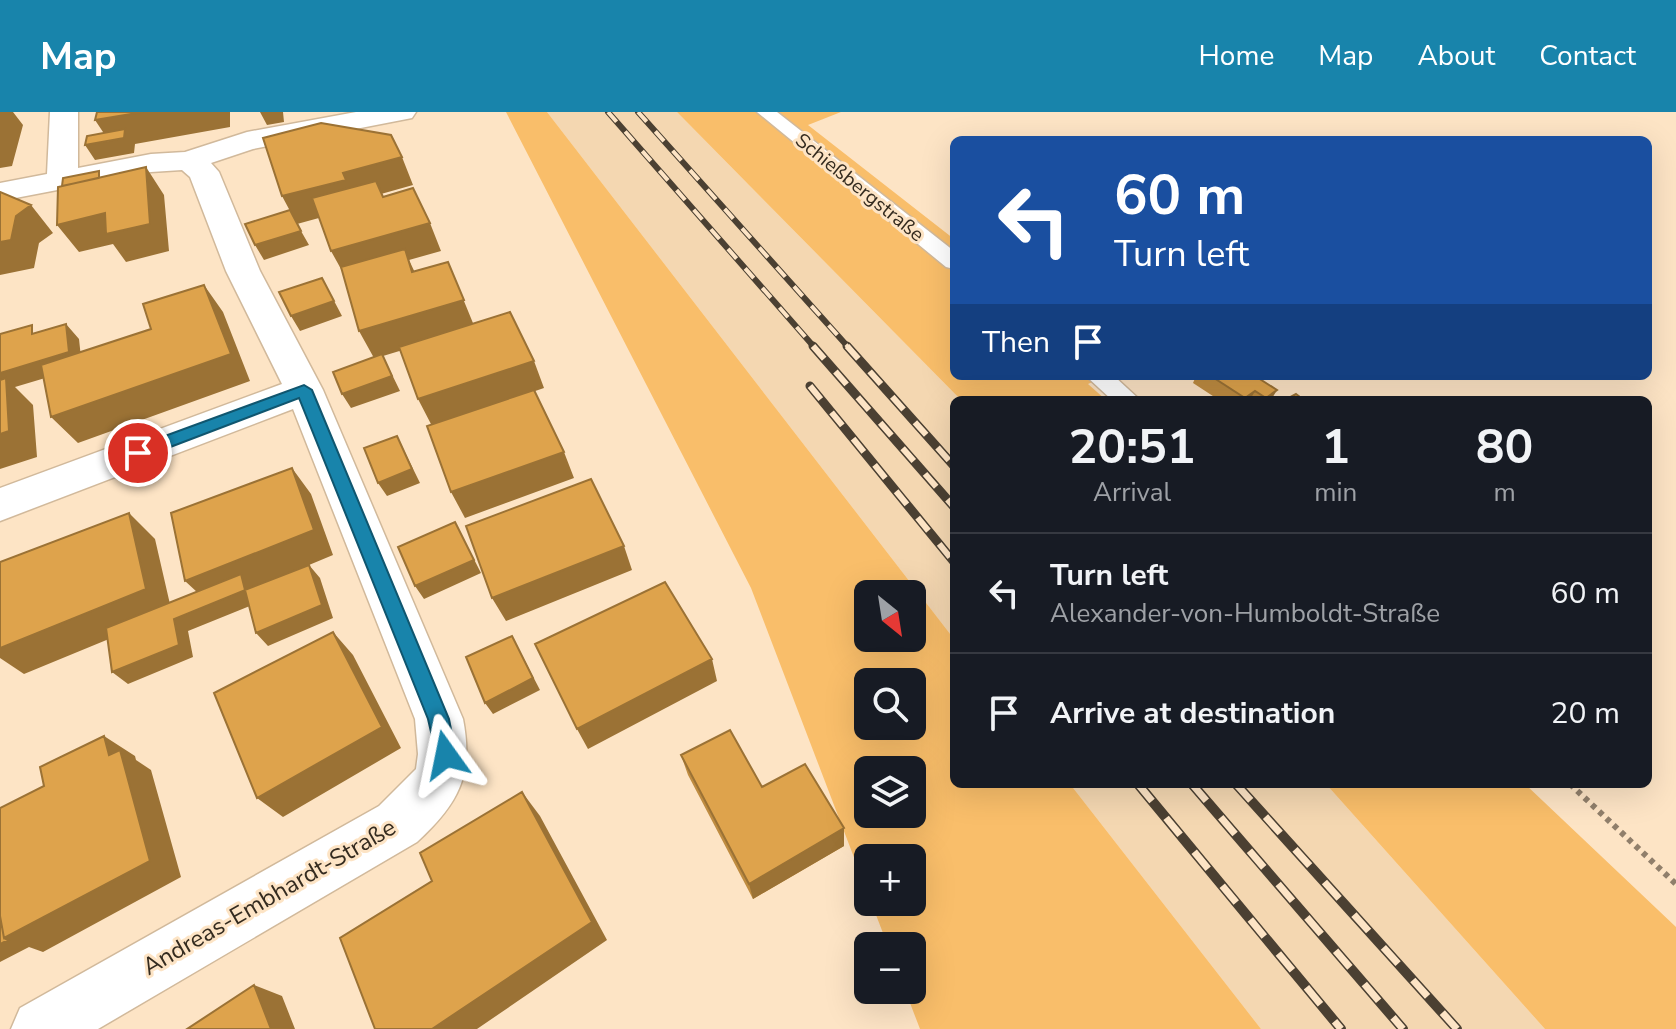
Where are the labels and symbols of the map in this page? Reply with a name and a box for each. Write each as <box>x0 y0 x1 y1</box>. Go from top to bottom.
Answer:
street label: Schießbergstraße <box>790 127 930 248</box>
pin <box>104 419 172 487</box>
north arrow <box>854 580 926 652</box>
position arrow <box>404 713 488 797</box>
street label: Andreas-Embhardt-Straße <box>136 811 402 983</box>

